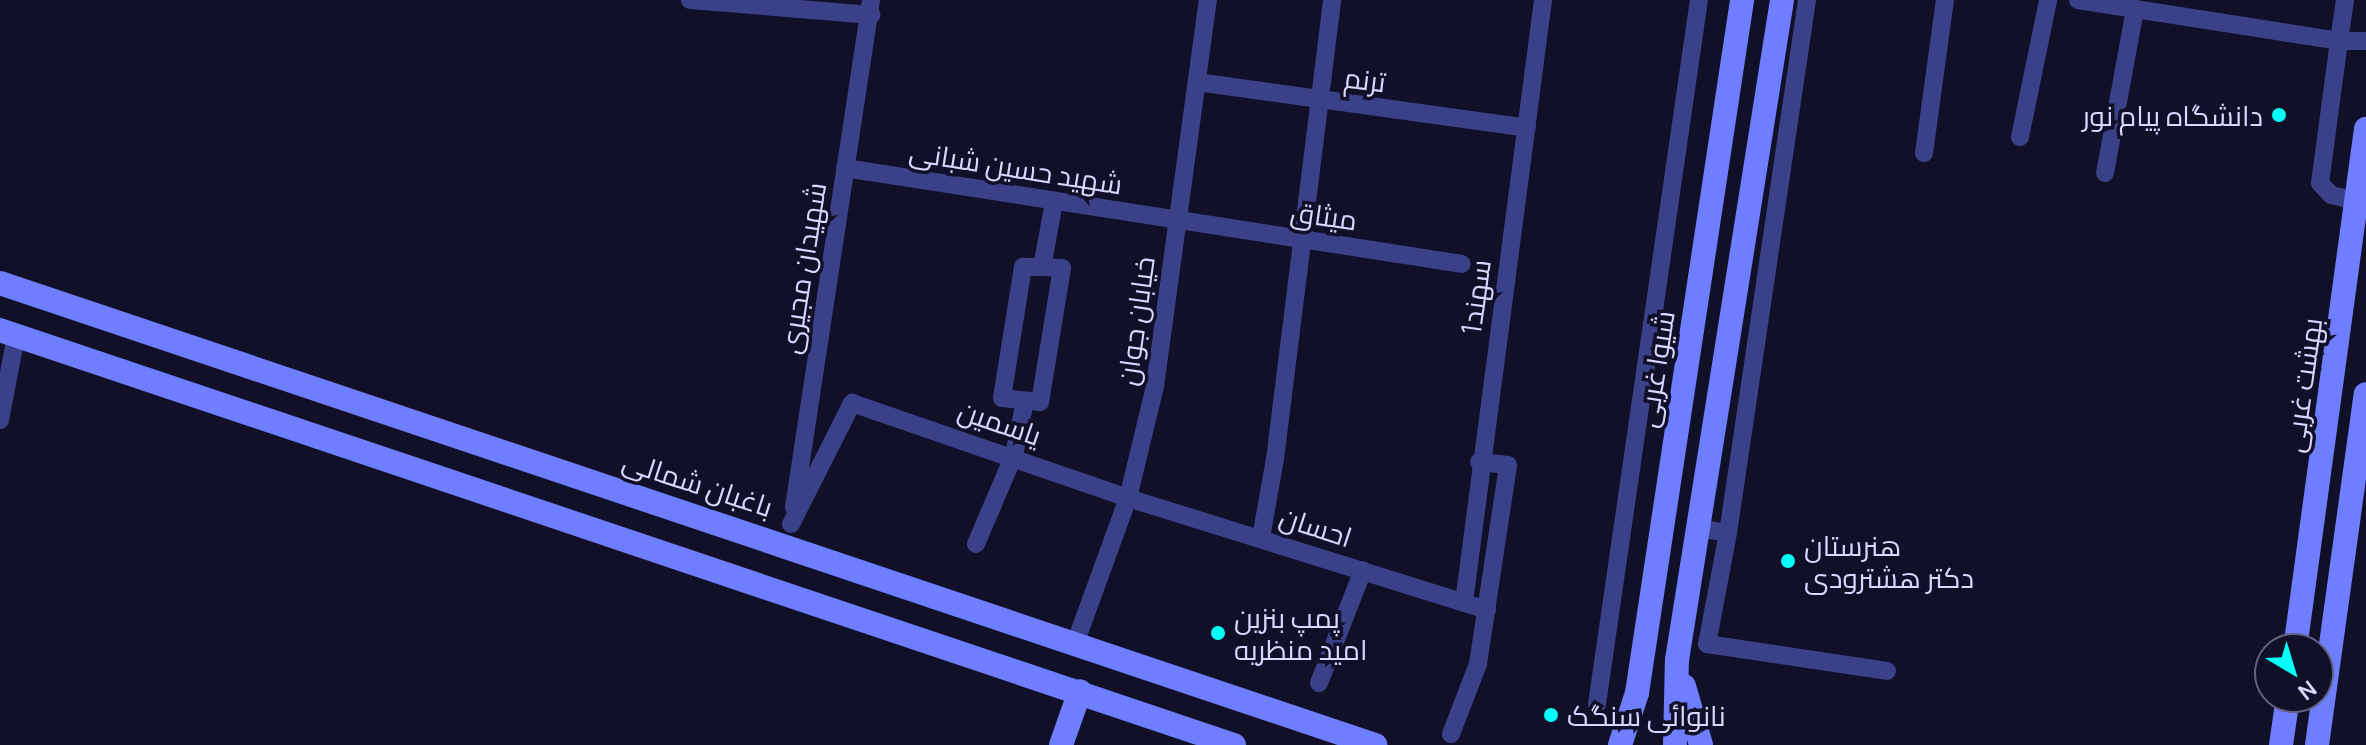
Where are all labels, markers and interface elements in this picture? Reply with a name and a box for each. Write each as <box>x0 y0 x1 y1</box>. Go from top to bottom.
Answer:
street label: ترنم <box>1342 60 1388 98</box>
place label: دانشگاه پیام نور <box>2082 98 2263 132</box>
marker: دانشگاه پیام نور <box>2270 106 2288 124</box>
street label: شهید حسین شبانی <box>907 134 1125 200</box>
street label: شهیدان مجیری <box>772 180 832 356</box>
street label: میثاق <box>1289 194 1359 236</box>
street label: خیابان جوان <box>1109 254 1161 388</box>
street label: 1سهند <box>1453 257 1497 337</box>
street label: شیوا غربی <box>1629 308 1681 430</box>
street label: بهشت غربی <box>2276 315 2328 455</box>
street label: یاسمین <box>954 392 1046 452</box>
street label: باغبان شمالی <box>619 443 777 523</box>
street label: احسان <box>1276 499 1356 553</box>
place label: هنرستان دکتر هشترودی <box>1804 528 1974 594</box>
marker: هنرستان دکتر هشترودی <box>1779 552 1797 570</box>
place label: پمپ بنزین امید منظریه <box>1234 600 1368 666</box>
marker: پمپ بنزین امید منظریه <box>1209 624 1227 642</box>
north arrow <box>2254 633 2334 713</box>
text: N <box>2292 674 2323 707</box>
place label: نانوائی سنگک <box>1567 698 1726 732</box>
marker: نانوائی سنگک <box>1542 706 1560 724</box>

